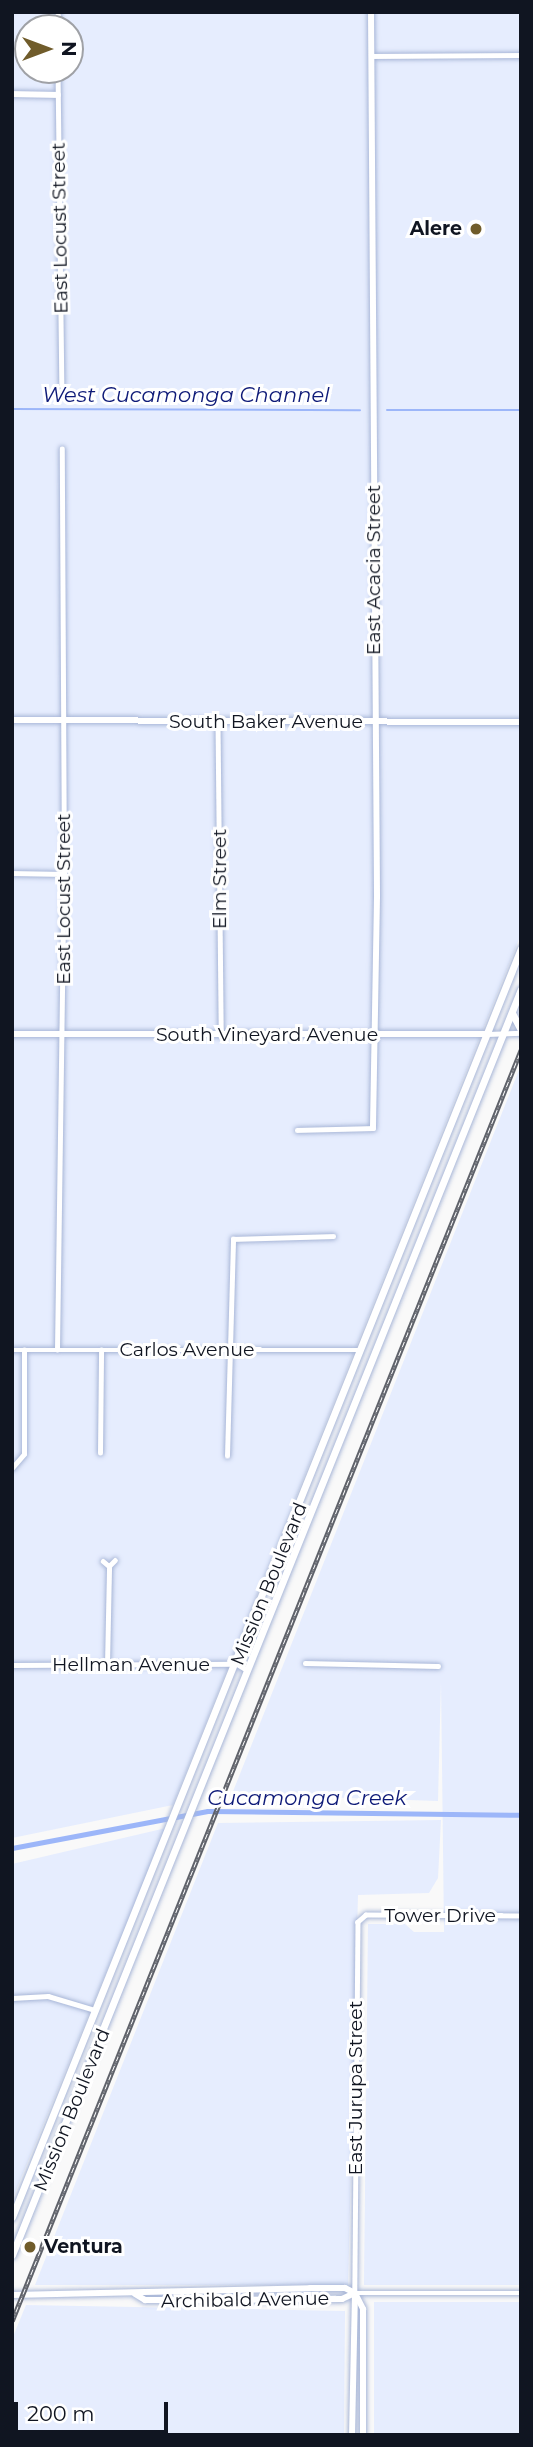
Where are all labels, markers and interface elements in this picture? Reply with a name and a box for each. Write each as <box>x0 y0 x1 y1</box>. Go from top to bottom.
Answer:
north arrow <box>14 14 84 84</box>
text: N <box>57 41 80 57</box>
street label: East Locust Street <box>47 142 73 314</box>
place label: Alere <box>410 218 462 240</box>
marker: Alere <box>468 221 484 237</box>
water label: West Cucamonga Channel <box>42 382 330 408</box>
street label: East Acacia Street <box>363 485 385 655</box>
street label: South Baker Avenue <box>169 711 363 733</box>
street label: East Locust Street <box>53 813 75 985</box>
street label: Elm Street <box>209 829 231 929</box>
street label: South Vineyard Avenue <box>156 1024 378 1046</box>
street label: Carlos Avenue <box>120 1339 254 1361</box>
street label: Mission Boulevard <box>226 1499 312 1669</box>
street label: Hellman Avenue <box>52 1654 210 1676</box>
water label: Cucamonga Creek <box>207 1785 407 1811</box>
street label: Tower Drive <box>384 1905 496 1927</box>
street label: East Jurupa Street <box>345 2001 367 2175</box>
street label: Mission Boulevard <box>29 2025 115 2195</box>
place label: Ventura <box>44 2236 123 2258</box>
marker: Ventura <box>22 2239 38 2255</box>
street label: Archibald Avenue <box>161 2287 329 2313</box>
scale bar <box>18 2388 172 2432</box>
text: 200 m <box>27 2401 94 2426</box>

